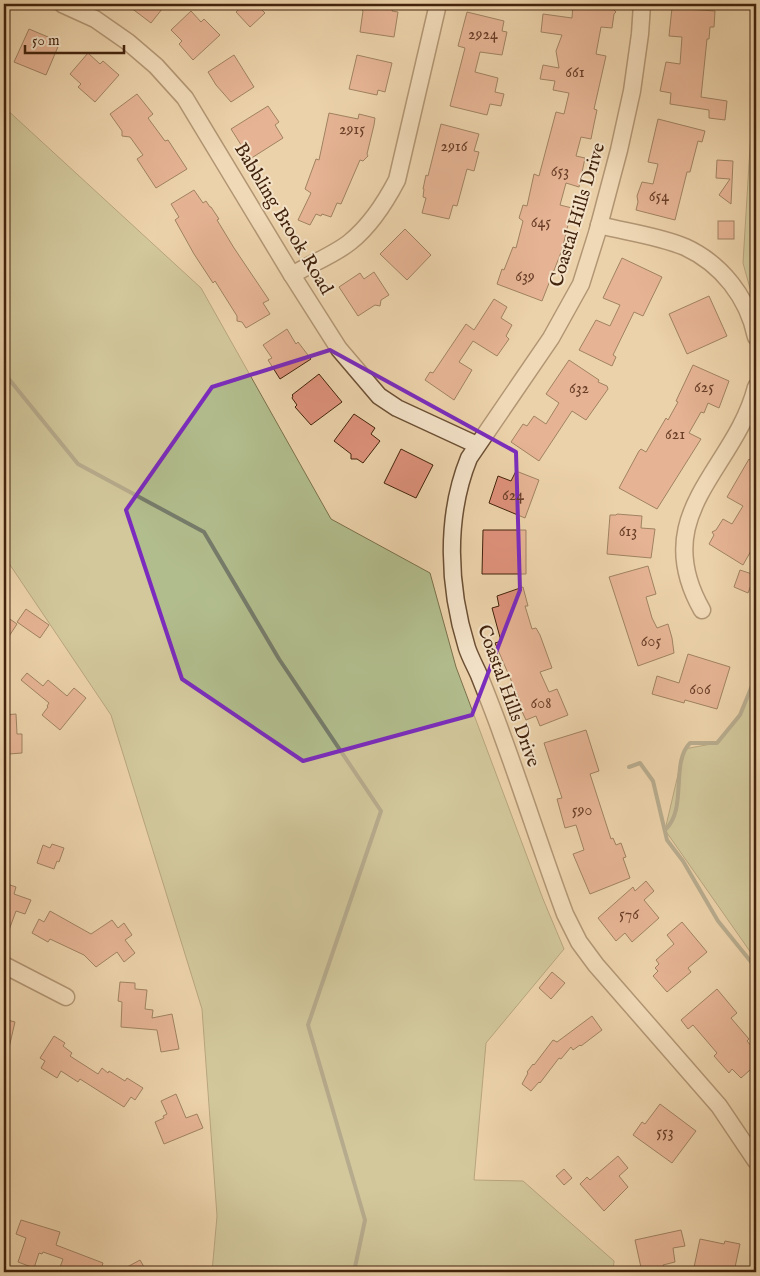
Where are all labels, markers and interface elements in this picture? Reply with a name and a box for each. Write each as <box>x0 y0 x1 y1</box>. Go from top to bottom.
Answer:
scale bar <box>25 22 124 54</box>
house number: 2924 <box>468 25 498 45</box>
text: 50 m <box>32 31 60 50</box>
house number: 661 <box>565 63 585 83</box>
house number: 2915 <box>339 120 365 140</box>
house number: 2916 <box>440 137 468 157</box>
street label: Babbling Brook Road <box>228 139 338 300</box>
street label: Coastal Hills Drive <box>545 140 611 290</box>
house number: 653 <box>551 162 569 182</box>
house number: 654 <box>649 187 669 207</box>
house number: 645 <box>531 213 551 233</box>
house number: 639 <box>515 267 535 287</box>
house number: 625 <box>694 378 714 398</box>
house number: 632 <box>569 379 589 399</box>
house number: 621 <box>665 425 685 445</box>
house number: 624 <box>502 486 524 506</box>
house number: 613 <box>619 522 637 542</box>
street label: Coastal Hills Drive <box>471 622 545 771</box>
house number: 605 <box>641 632 661 652</box>
house number: 606 <box>689 680 711 700</box>
house number: 608 <box>531 694 551 714</box>
house number: 590 <box>572 801 592 821</box>
house number: 576 <box>619 905 639 925</box>
house number: 553 <box>656 1123 674 1143</box>

